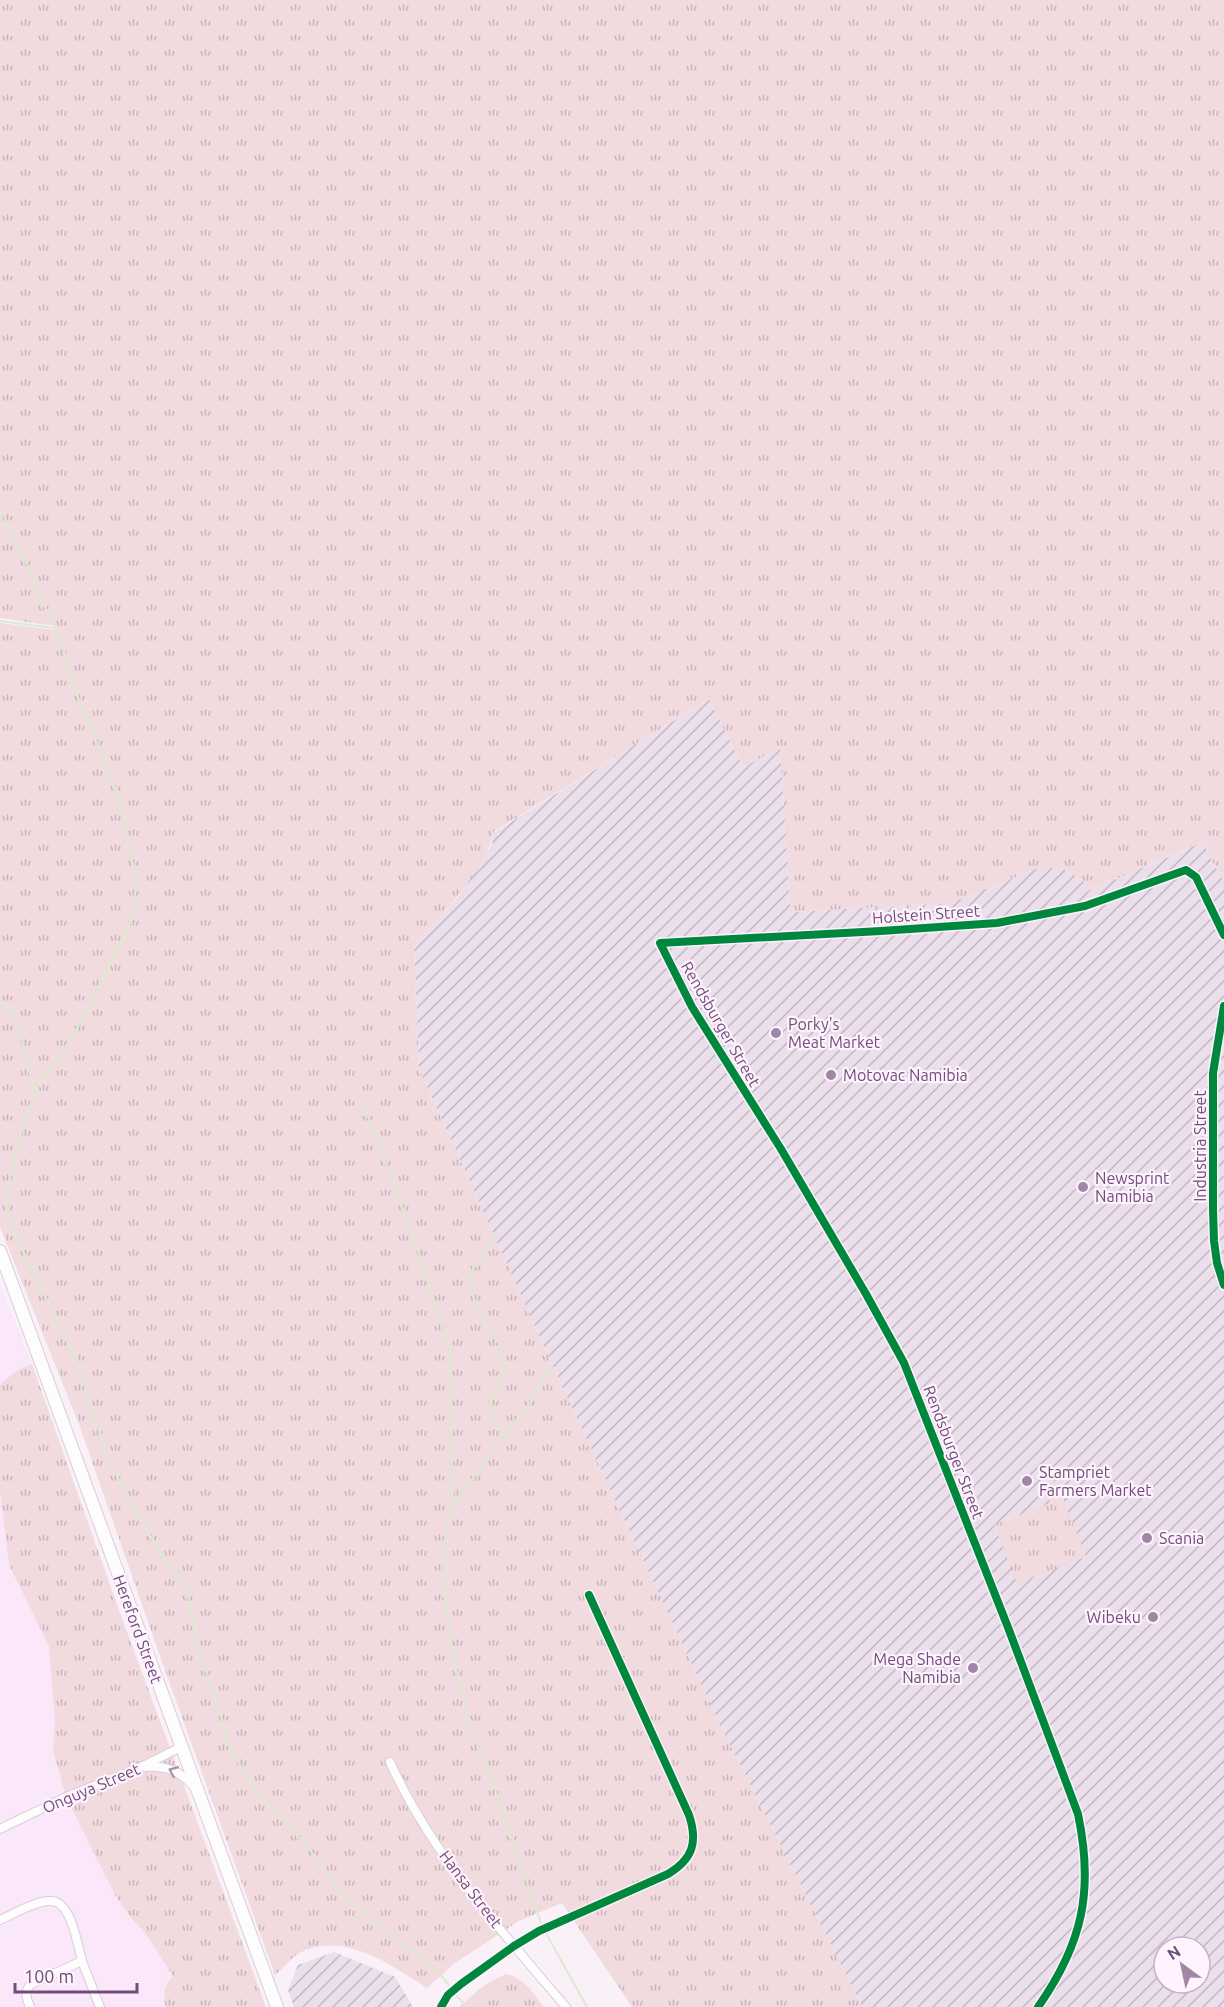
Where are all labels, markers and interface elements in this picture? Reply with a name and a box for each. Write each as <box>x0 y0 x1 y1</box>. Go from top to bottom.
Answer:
street label: Holstein Street <box>871 901 981 927</box>
street label: Rendsburger Street <box>678 958 764 1090</box>
place label: Porky's Meat Market <box>788 1015 881 1051</box>
marker: Porky's Meat Market <box>769 1026 783 1040</box>
place label: Motovac Namibia <box>843 1066 968 1084</box>
marker: Motovac Namibia <box>824 1068 838 1082</box>
street label: Industria Street <box>1191 1090 1209 1202</box>
place label: Newsprint Namibia <box>1095 1169 1170 1205</box>
marker: Newsprint Namibia <box>1076 1180 1090 1194</box>
street label: Rendsburger Street <box>920 1383 988 1522</box>
place label: Stampriet Farmers Market <box>1039 1463 1152 1499</box>
marker: Stampriet Farmers Market <box>1020 1474 1034 1488</box>
place label: Scania <box>1159 1529 1204 1547</box>
marker: Scania <box>1140 1531 1154 1545</box>
street label: Hereford Street <box>110 1572 166 1686</box>
place label: Wibeku <box>1087 1608 1141 1626</box>
marker: Wibeku <box>1146 1610 1160 1624</box>
place label: Mega Shade Namibia <box>873 1650 961 1686</box>
marker: Mega Shade Namibia <box>966 1661 980 1675</box>
street label: Onguya Street <box>40 1759 143 1817</box>
one-way arrow <box>168 1766 179 1778</box>
street label: Hansa Street <box>436 1847 506 1932</box>
north arrow <box>1152 1935 1212 1995</box>
text: N <box>1164 1942 1184 1963</box>
scale bar <box>15 1956 136 1994</box>
text: 100 m <box>24 1966 74 1986</box>

